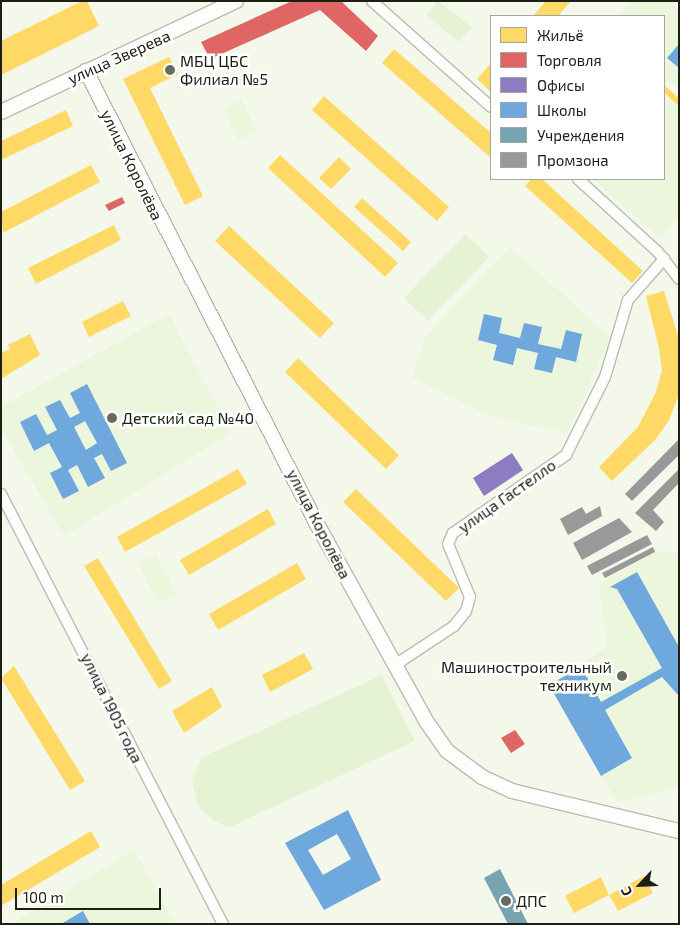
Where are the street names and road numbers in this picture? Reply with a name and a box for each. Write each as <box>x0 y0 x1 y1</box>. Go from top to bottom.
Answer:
street label: улица Зверева <box>65 26 173 88</box>
street label: улица Королёва <box>97 107 167 223</box>
street label: улица Гастелло <box>454 455 560 537</box>
street label: улица Королёва <box>283 466 355 582</box>
street label: улица 1905 года <box>77 650 147 766</box>

